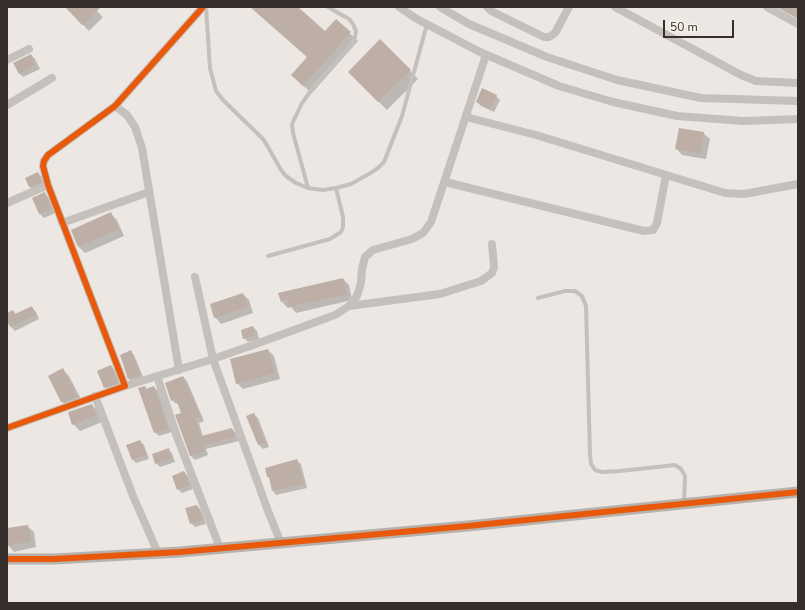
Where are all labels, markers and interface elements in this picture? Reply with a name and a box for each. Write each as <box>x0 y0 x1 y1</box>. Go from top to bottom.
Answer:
scale bar <box>665 12 736 38</box>
text: 50 m <box>670 19 698 35</box>

